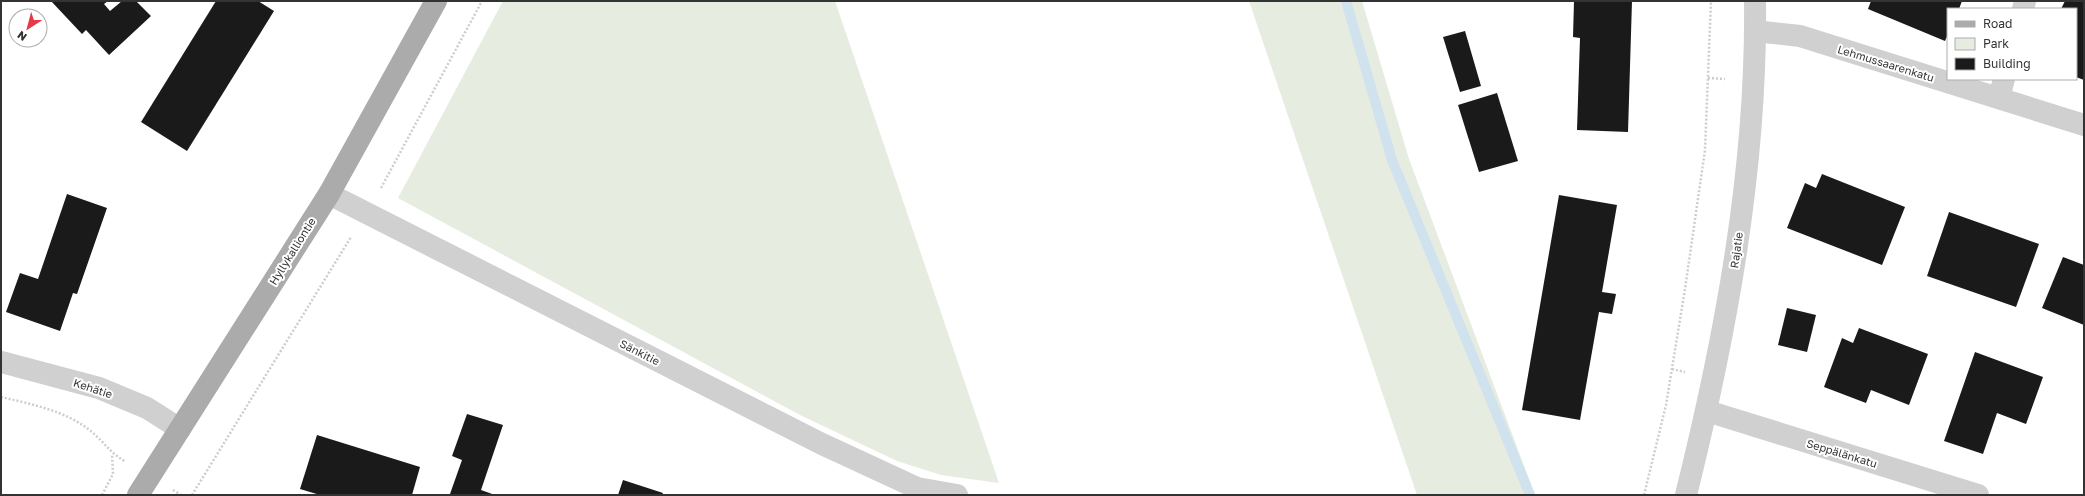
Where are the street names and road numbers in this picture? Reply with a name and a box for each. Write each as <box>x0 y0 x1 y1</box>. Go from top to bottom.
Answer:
street label: Lehmussaarenkatu <box>1836 42 1936 84</box>
street label: Hyllykalliontie <box>266 215 318 287</box>
street label: Rajatie <box>1727 231 1745 269</box>
street label: Sänkitie <box>618 336 662 368</box>
street label: Kehätie <box>72 376 114 400</box>
street label: Seppälänkatu <box>1805 436 1879 470</box>

